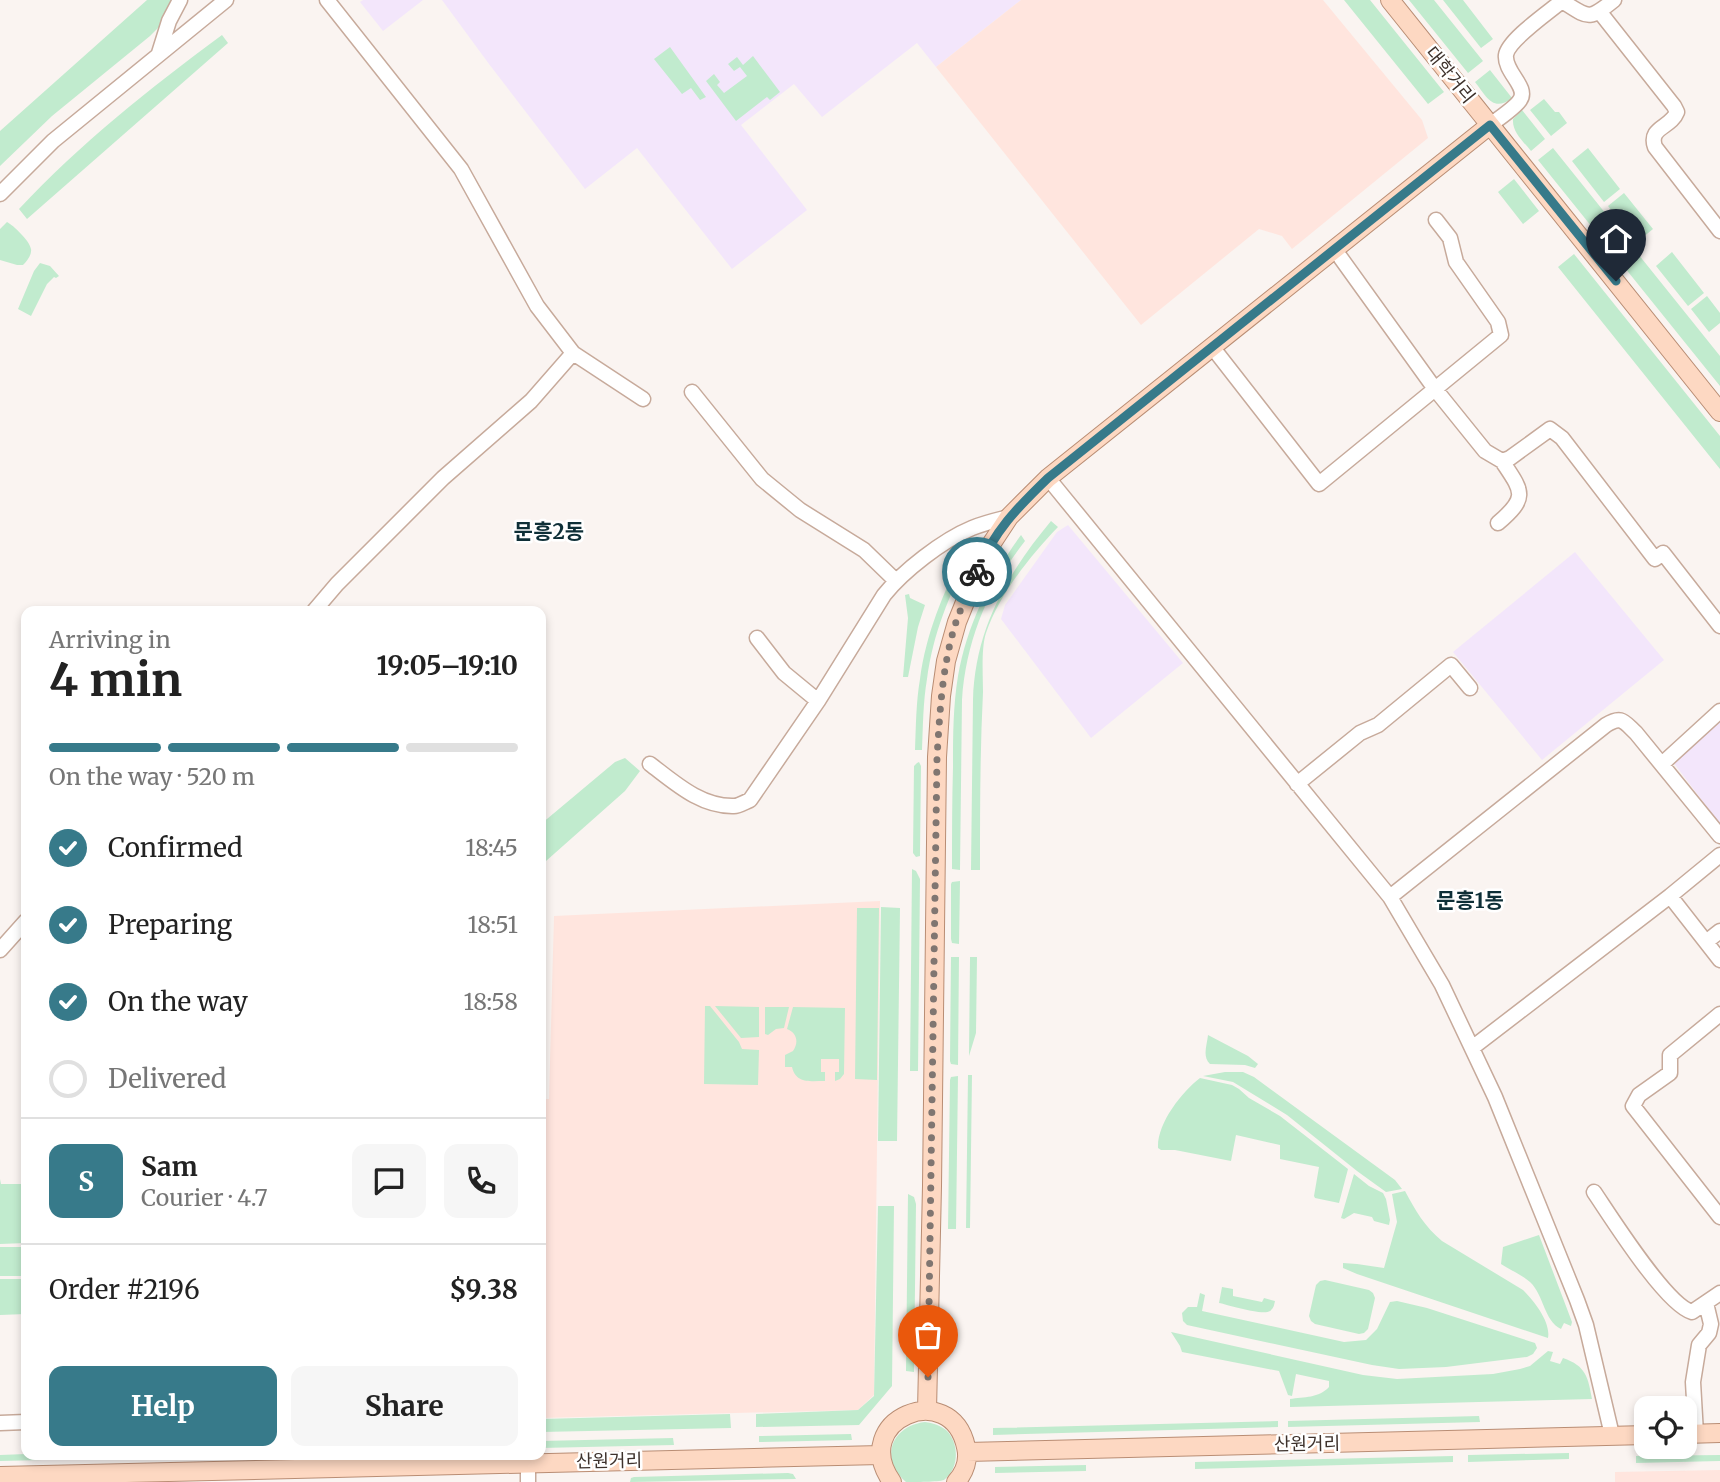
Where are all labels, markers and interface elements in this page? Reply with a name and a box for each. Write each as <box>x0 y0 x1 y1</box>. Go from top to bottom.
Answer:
street label: 대학거리 <box>1421 42 1480 108</box>
pin <box>1586 209 1646 281</box>
icon: home <box>1597 220 1635 258</box>
district label: 문흥2동 <box>514 518 584 545</box>
courier <box>942 537 1012 607</box>
icon: bike <box>958 553 996 591</box>
text: Arriving in <box>49 625 171 654</box>
text: 19:05–19:10 <box>377 649 518 682</box>
text: 4 min <box>49 651 182 709</box>
text: On the way · 520 m <box>49 762 255 791</box>
icon: check <box>49 829 87 867</box>
text: Confirmed <box>108 831 243 864</box>
text: 18:45 <box>465 833 518 862</box>
district label: 문흥1동 <box>1436 887 1504 914</box>
icon: check <box>49 906 87 944</box>
text: Preparing <box>108 908 232 941</box>
text: 18:51 <box>468 910 518 939</box>
icon: check <box>49 983 87 1021</box>
text: On the way <box>108 985 248 1018</box>
text: 18:58 <box>464 987 518 1016</box>
text: Delivered <box>108 1062 227 1095</box>
button: chat <box>352 1144 426 1218</box>
button: phone <box>444 1144 518 1218</box>
text: Sam <box>141 1150 198 1183</box>
text: S <box>78 1165 94 1198</box>
text: Courier · 4.7 <box>141 1183 268 1212</box>
text: Order #2196 <box>49 1273 200 1306</box>
text: $9.38 <box>449 1273 518 1306</box>
pin <box>898 1305 958 1377</box>
icon: bag <box>909 1316 947 1354</box>
button: Help <box>49 1366 277 1446</box>
button: Share <box>291 1366 518 1446</box>
map controls <box>1634 1396 1697 1459</box>
button: locate <box>1634 1396 1697 1459</box>
street label: 산원거리 <box>1274 1431 1340 1456</box>
street label: 산원거리 <box>576 1448 642 1473</box>

